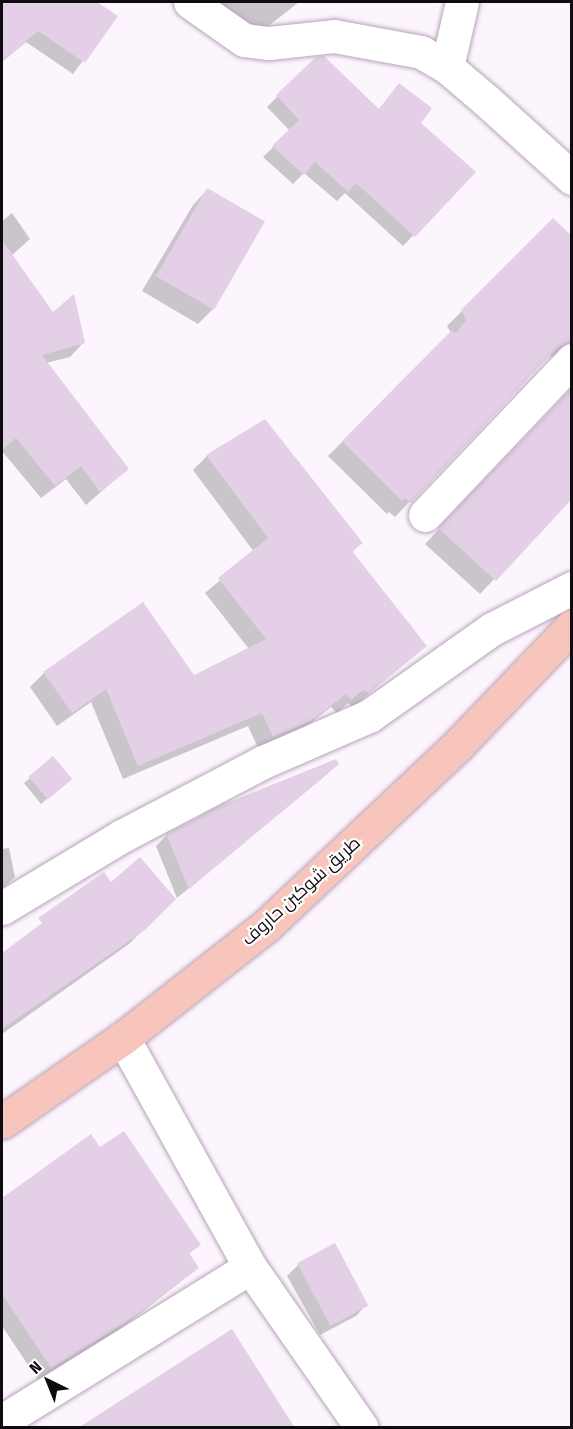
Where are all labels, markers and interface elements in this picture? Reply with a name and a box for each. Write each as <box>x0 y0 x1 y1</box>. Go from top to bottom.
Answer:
street label: طريق شوكين حاروف <box>237 832 365 950</box>
north arrow <box>18 1351 78 1411</box>
text: N <box>25 1357 45 1378</box>

